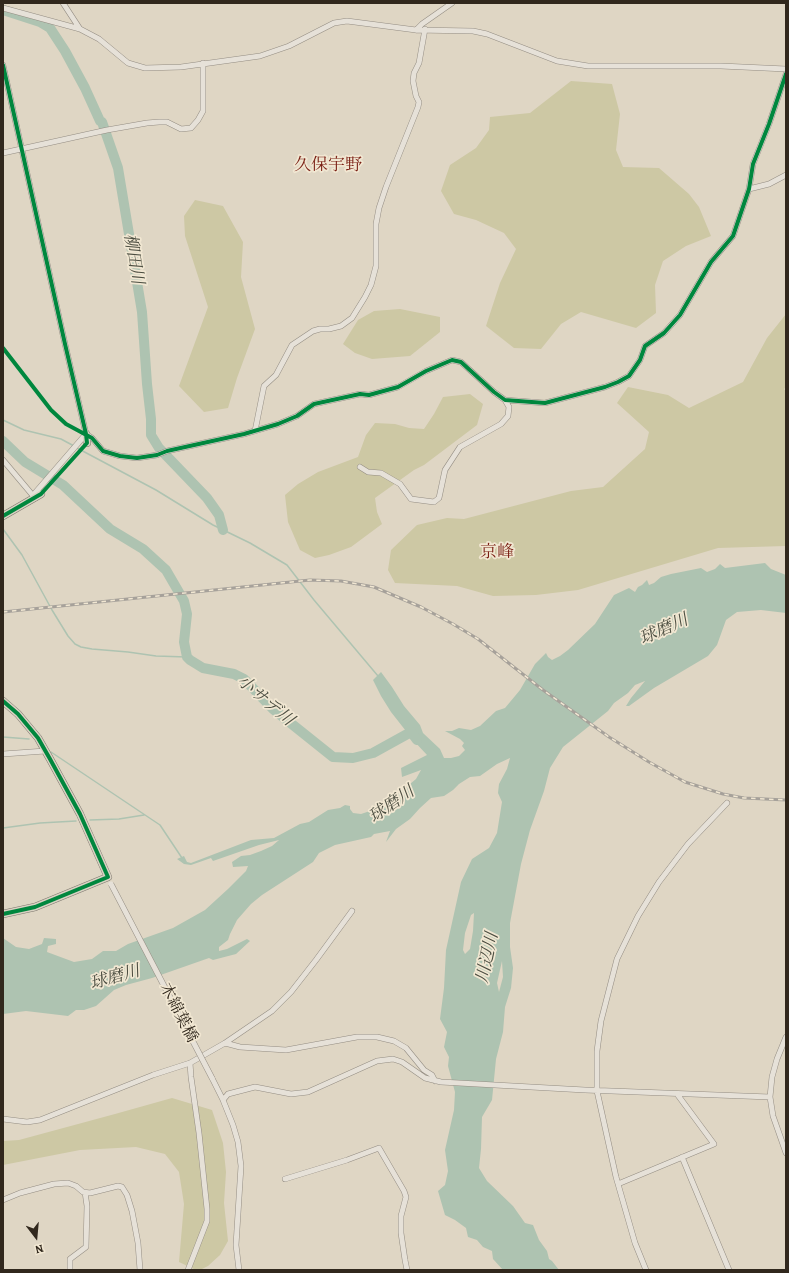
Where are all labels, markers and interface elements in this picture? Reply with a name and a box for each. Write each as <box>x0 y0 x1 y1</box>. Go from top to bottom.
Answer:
district label: 久保宇野 <box>294 156 362 176</box>
water label: 柳田川 <box>119 232 147 286</box>
district label: 京峰 <box>480 543 514 563</box>
water label: 球磨川 <box>637 610 691 650</box>
water label: 小サデ川 <box>232 671 298 731</box>
water label: 球磨川 <box>365 782 419 828</box>
water label: 川辺川 <box>473 931 503 985</box>
water label: 球磨川 <box>88 961 142 995</box>
street label: 木綿葉橋 <box>155 980 201 1046</box>
north arrow <box>16 1217 56 1257</box>
text: N <box>34 1241 45 1257</box>

